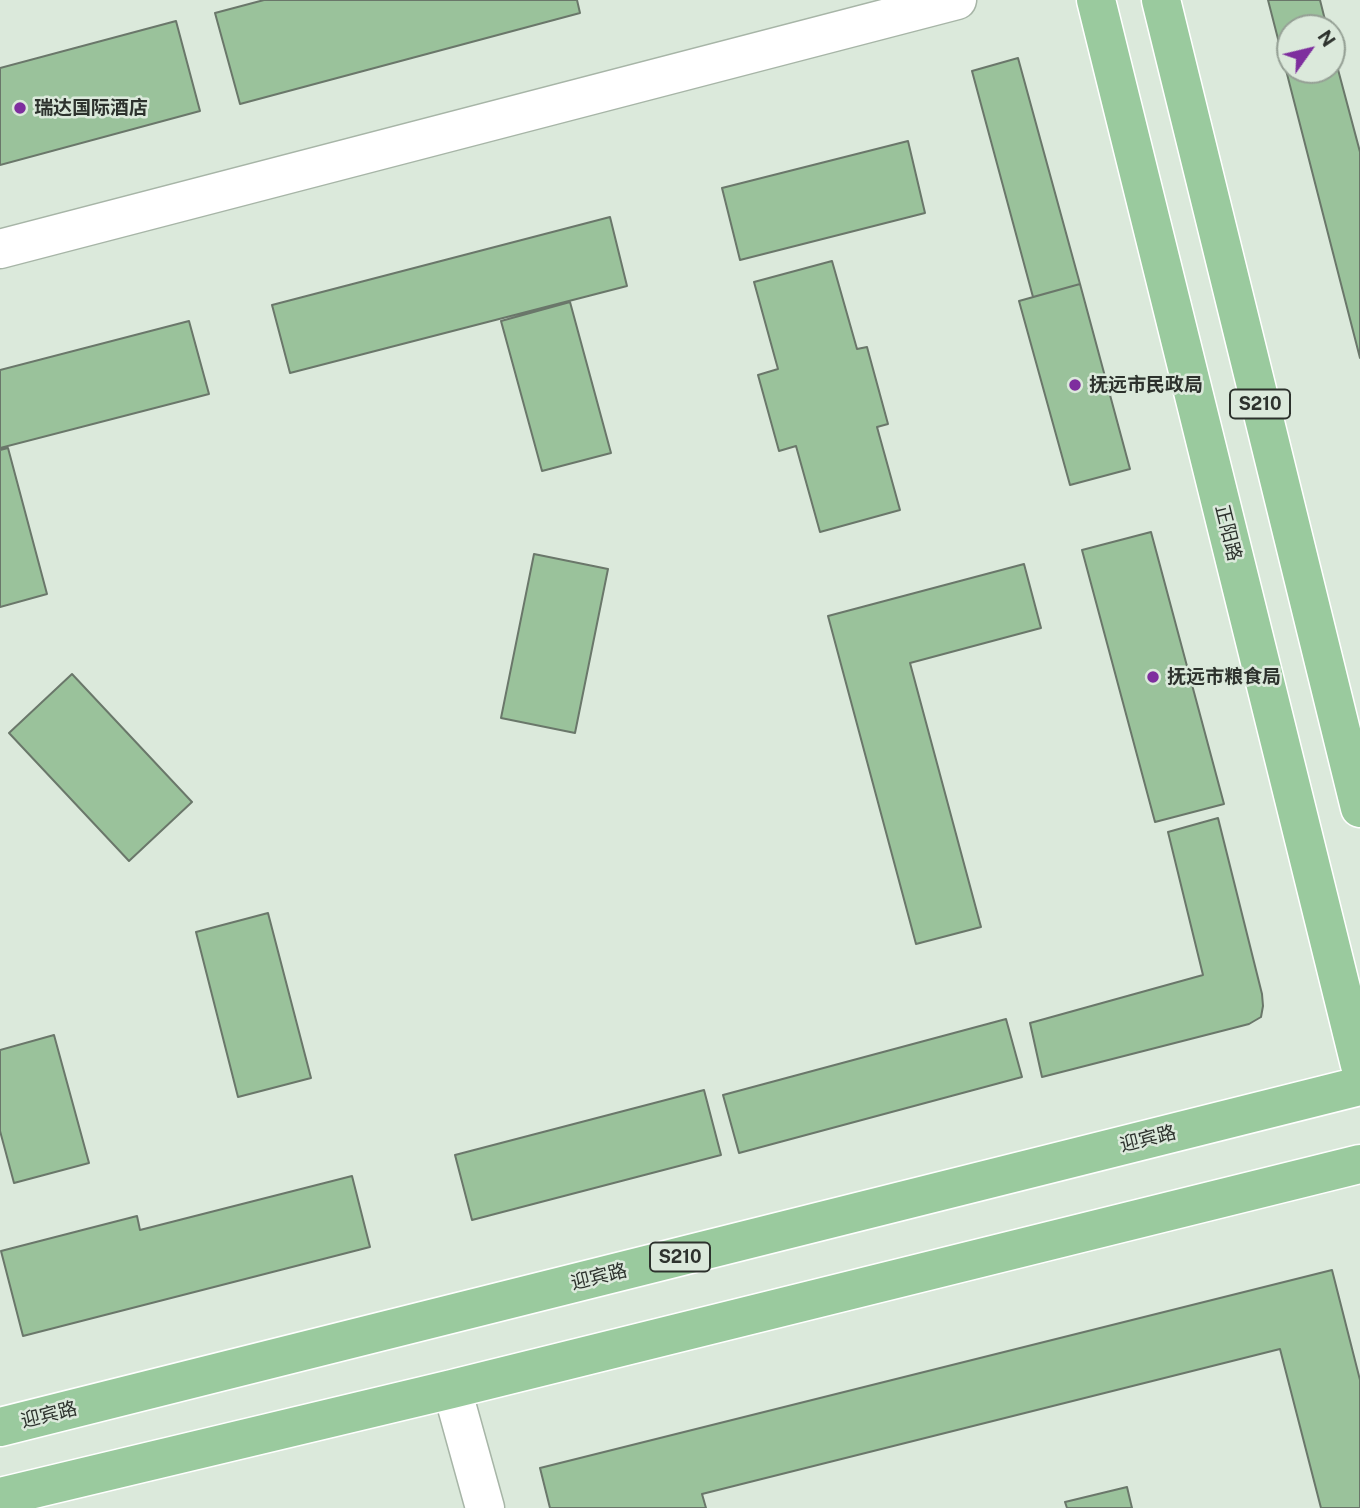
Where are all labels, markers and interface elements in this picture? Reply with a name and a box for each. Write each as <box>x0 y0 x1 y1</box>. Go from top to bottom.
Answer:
north arrow <box>1276 14 1346 84</box>
text: N <box>1313 26 1340 51</box>
place label: 瑞达国际酒店 <box>34 97 148 119</box>
marker: 瑞达国际酒店 <box>12 100 28 116</box>
place label: 抚远市民政局 <box>1089 374 1203 396</box>
marker: 抚远市民政局 <box>1067 377 1083 393</box>
road number: S210 <box>1230 390 1290 418</box>
street label: 正阳路 <box>1210 503 1246 563</box>
place label: 抚远市粮食局 <box>1167 666 1281 688</box>
marker: 抚远市粮食局 <box>1145 669 1161 685</box>
street label: 迎宾路 <box>1118 1121 1178 1157</box>
road number: S210 <box>650 1242 710 1272</box>
street label: 迎宾路 <box>569 1259 629 1295</box>
street label: 迎宾路 <box>19 1397 79 1433</box>

